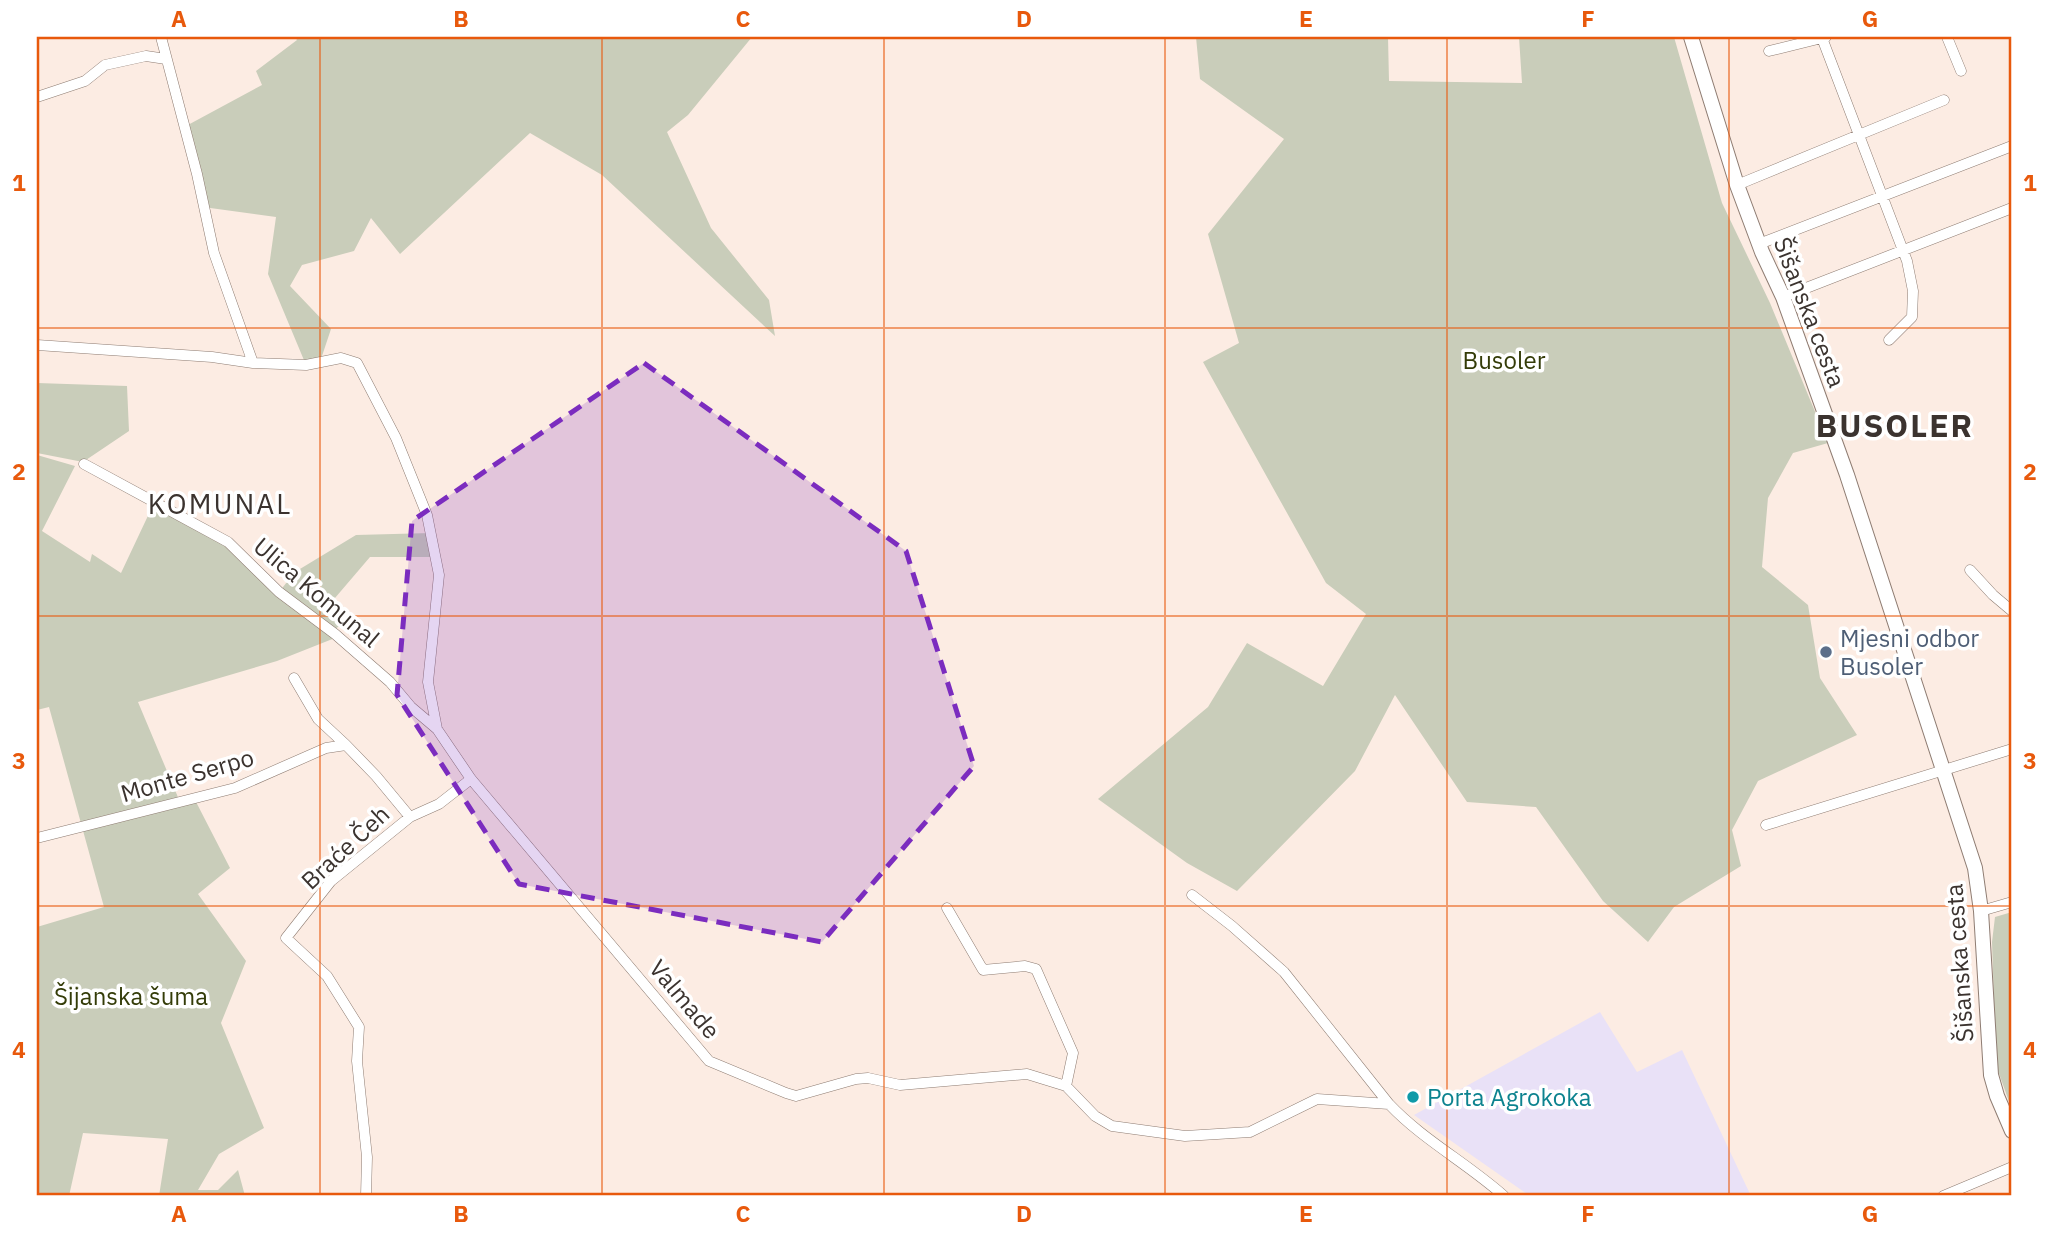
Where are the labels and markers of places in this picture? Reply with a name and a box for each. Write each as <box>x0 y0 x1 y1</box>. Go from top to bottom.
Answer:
place label: Mjesni odbor Busoler <box>1840 622 1979 682</box>
marker: Mjesni odbor Busoler <box>1818 644 1834 660</box>
place label: Porta Agrokoka <box>1427 1081 1592 1113</box>
marker: Porta Agrokoka <box>1405 1089 1421 1105</box>

